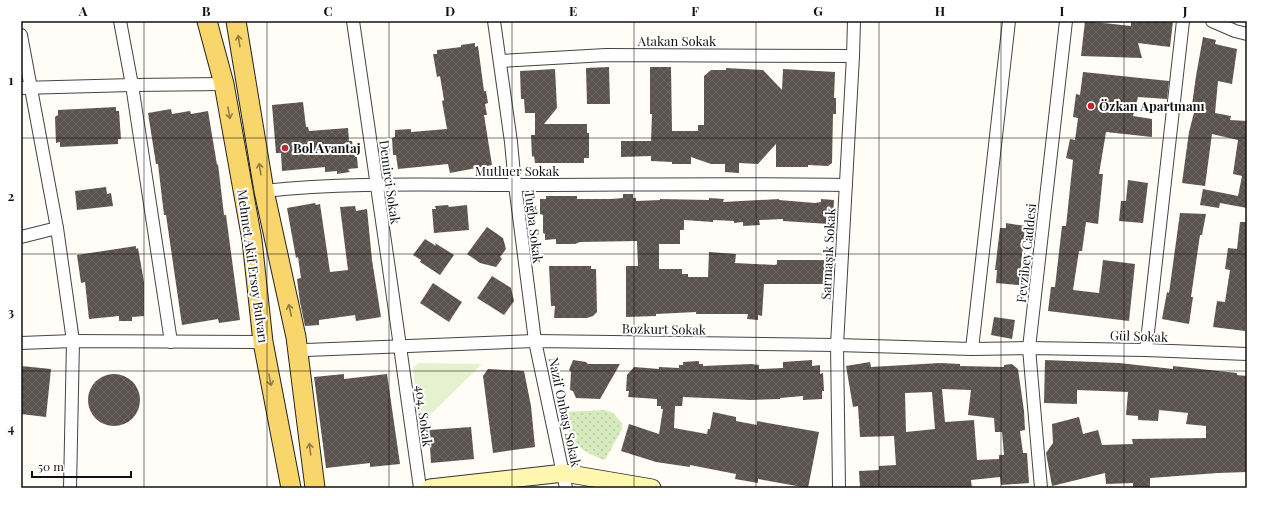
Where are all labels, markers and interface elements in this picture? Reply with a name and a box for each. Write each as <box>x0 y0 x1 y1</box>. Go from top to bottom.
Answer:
text: A <box>78 2 88 19</box>
text: B <box>202 2 211 19</box>
text: C <box>323 2 333 19</box>
text: D <box>445 2 455 19</box>
text: E <box>569 2 577 19</box>
text: F <box>691 2 699 19</box>
text: G <box>813 2 823 19</box>
text: H <box>935 2 945 19</box>
text: I <box>1060 2 1065 19</box>
text: J <box>1182 2 1188 19</box>
street label: Atakan Sokak <box>637 32 717 49</box>
one-way arrow <box>235 35 243 48</box>
text: 1 <box>9 71 14 88</box>
place label: Özkan Apartmanı <box>1099 97 1205 114</box>
marker: Özkan Apartmanı <box>1086 101 1096 111</box>
one-way arrow <box>226 106 234 119</box>
place label: Bol Avantaj <box>293 139 361 156</box>
street label: Demirci Sokak <box>376 139 405 226</box>
marker: Bol Avantaj <box>280 143 290 153</box>
street label: Mutluer Sokak <box>475 162 560 179</box>
one-way arrow <box>256 163 264 176</box>
text: 2 <box>8 187 15 204</box>
street label: Mehmet Akif Ersoy Bulvarı <box>234 188 273 344</box>
street label: Tuğba Sokak <box>522 190 547 265</box>
street label: Fevzibey Caddesi <box>1012 202 1039 304</box>
street label: Sarmaşık Sokak <box>817 207 838 300</box>
text: 3 <box>8 303 14 320</box>
one-way arrow <box>286 304 294 317</box>
street label: Bozkurt Sokak <box>622 319 707 338</box>
street label: Gül Sokak <box>1110 326 1169 345</box>
street label: Nazif Onbaşı Sokak <box>546 356 586 469</box>
one-way arrow <box>267 373 275 386</box>
street label: 404. Sokak <box>412 384 437 448</box>
text: 4 <box>8 419 15 436</box>
one-way arrow <box>306 443 314 456</box>
scale bar <box>32 453 131 479</box>
text: 50 m <box>38 458 64 474</box>

